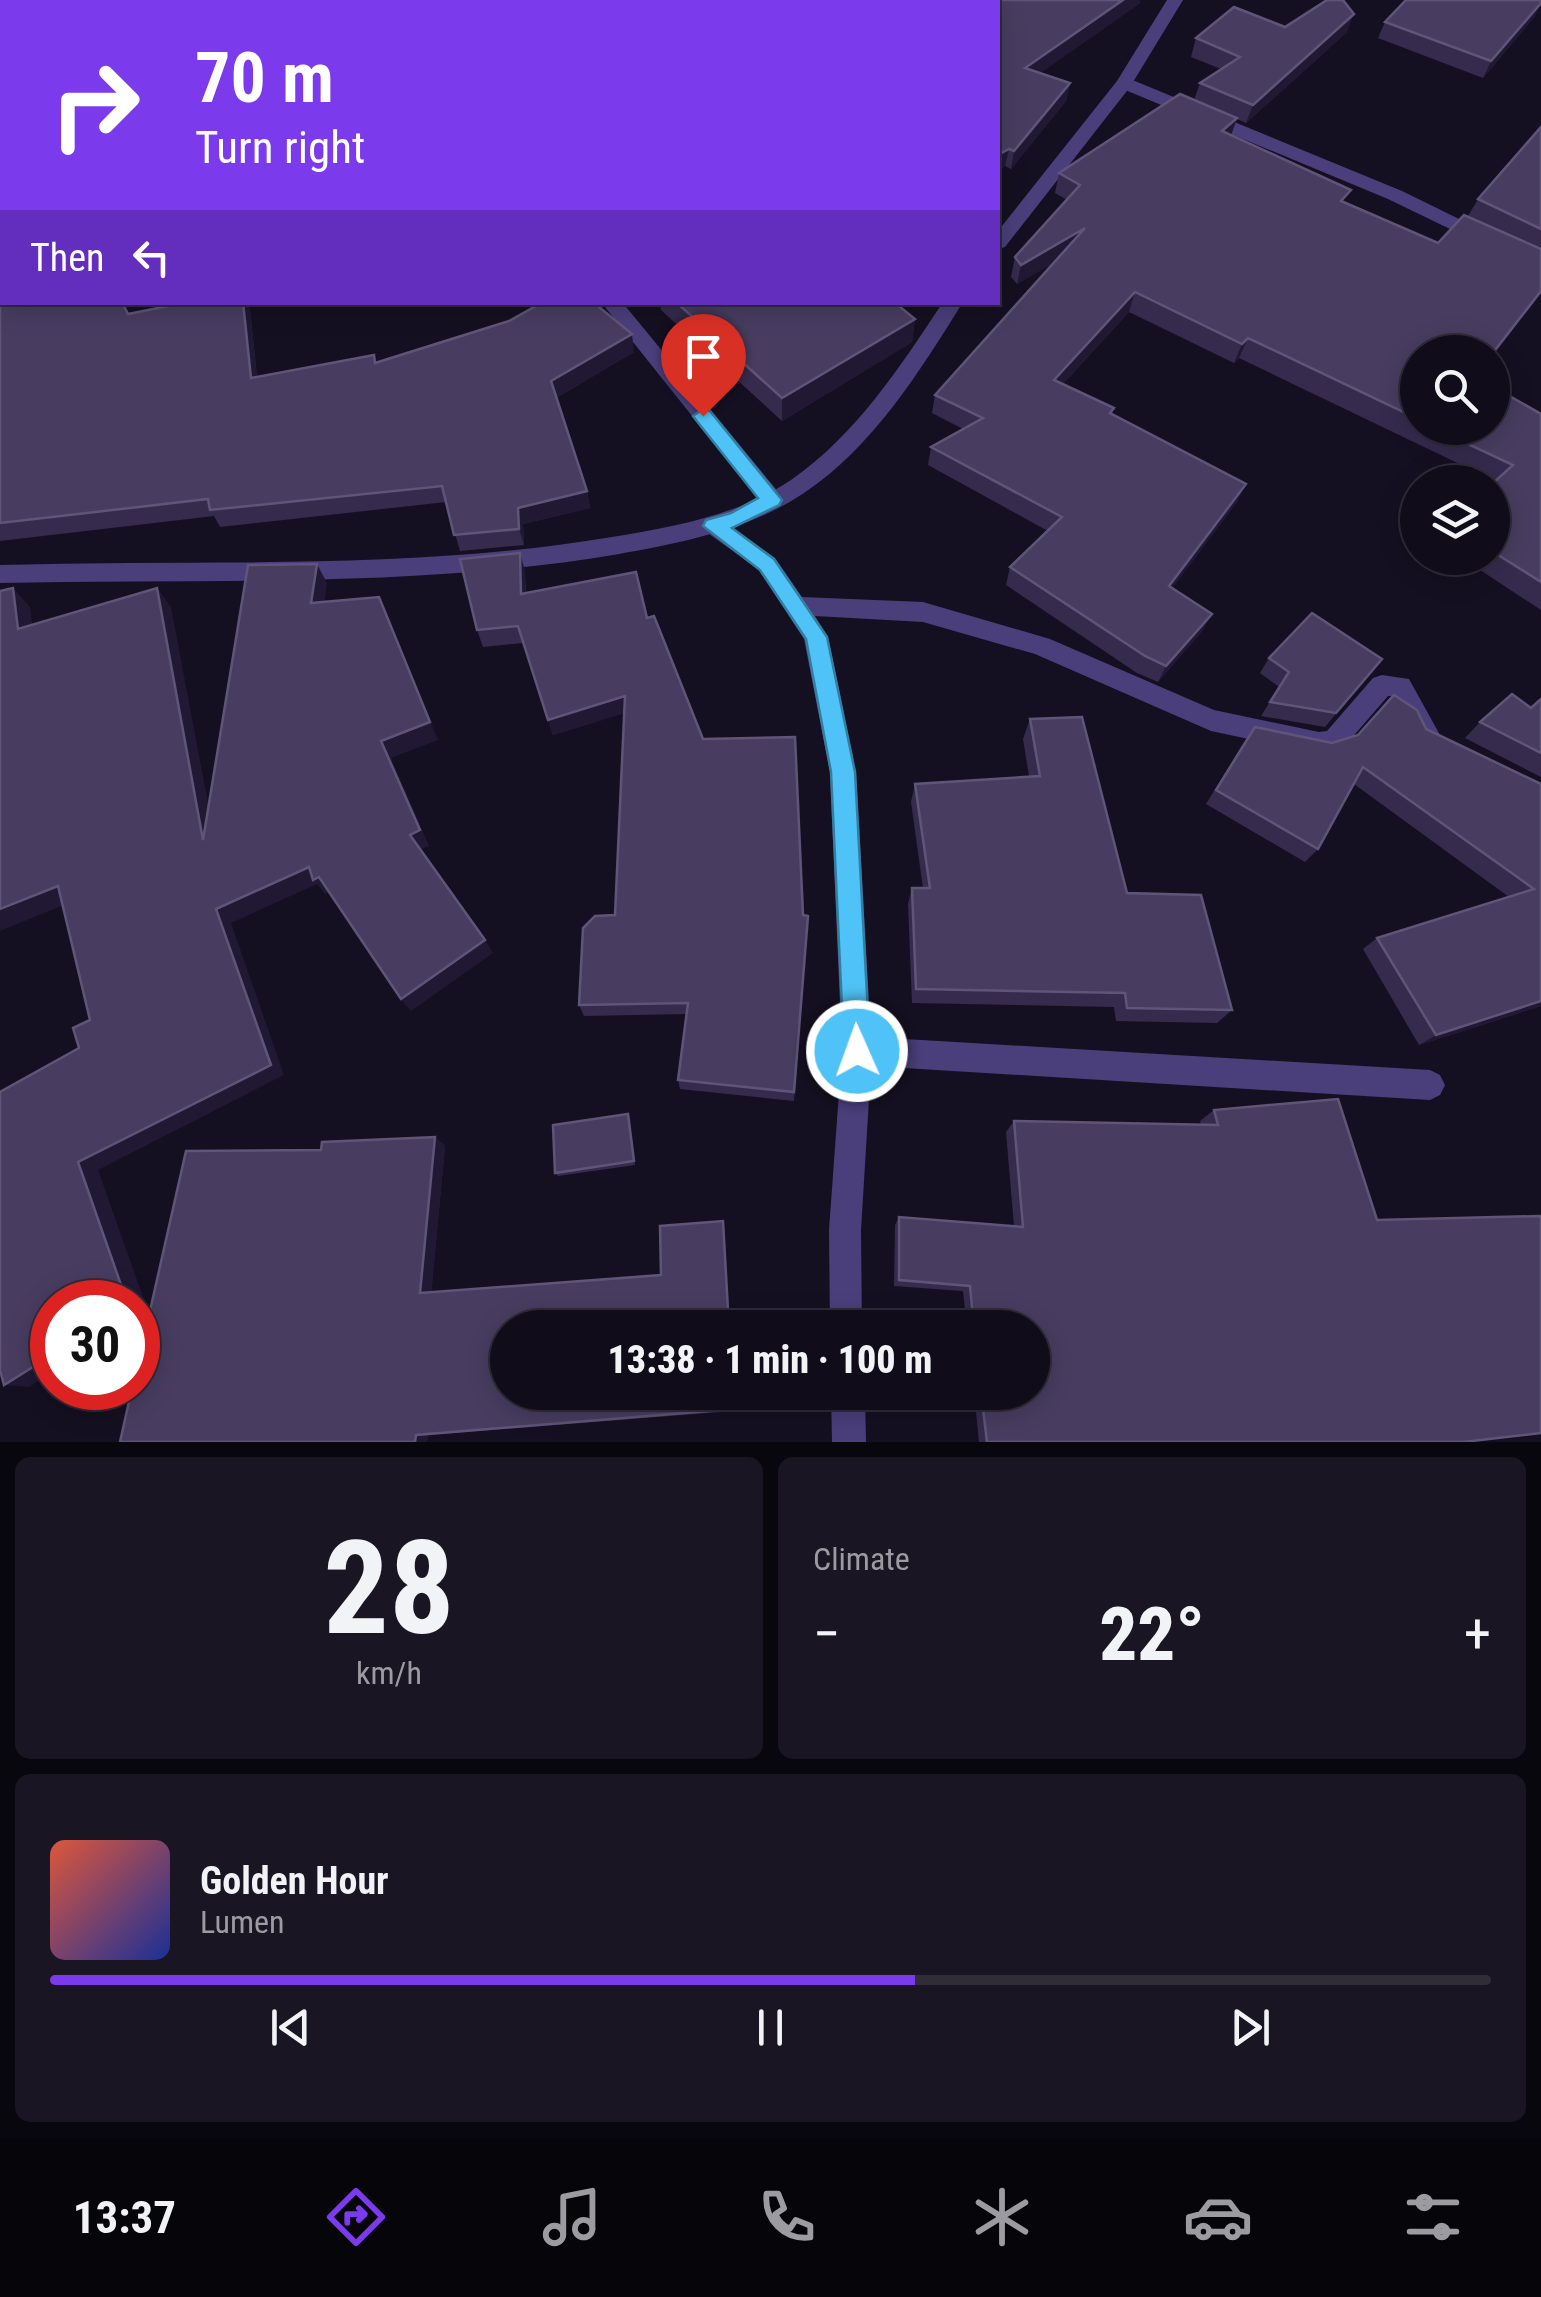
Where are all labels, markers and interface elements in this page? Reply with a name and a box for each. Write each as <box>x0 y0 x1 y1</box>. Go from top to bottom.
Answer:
text: 70 m <box>195 37 334 119</box>
icon: right <box>30 40 160 170</box>
text: Turn right <box>195 121 365 174</box>
icon: left <box>124 230 179 285</box>
text: Then <box>30 236 104 280</box>
pin <box>661 314 746 417</box>
icon: arrive <box>676 329 731 384</box>
map controls <box>1400 335 1510 575</box>
button: search <box>1400 335 1510 445</box>
button: layers <box>1400 465 1510 575</box>
position arrow <box>805 999 909 1103</box>
speed limit sign: 30 <box>30 1280 160 1410</box>
text: 13:38 · 1 min · 100 m <box>608 1338 932 1382</box>
text: 28 <box>323 1512 455 1665</box>
text: Climate <box>813 1540 910 1578</box>
text: 22° <box>1099 1590 1205 1678</box>
text: − <box>813 1602 841 1666</box>
text: + <box>1464 1602 1491 1666</box>
text: km/h <box>356 1654 422 1692</box>
text: Golden Hour <box>200 1859 389 1903</box>
text: Lumen <box>200 1903 285 1941</box>
icon: previous <box>263 2000 318 2055</box>
icon: pause <box>743 2000 798 2055</box>
icon: next <box>1223 2000 1278 2055</box>
icon: directions <box>321 2182 391 2252</box>
icon: music <box>537 2182 607 2252</box>
icon: phone <box>752 2182 822 2252</box>
icon: climate <box>967 2182 1037 2252</box>
icon: car <box>1183 2182 1253 2252</box>
icon: filters <box>1398 2182 1468 2252</box>
text: 13:37 <box>73 2191 176 2244</box>

